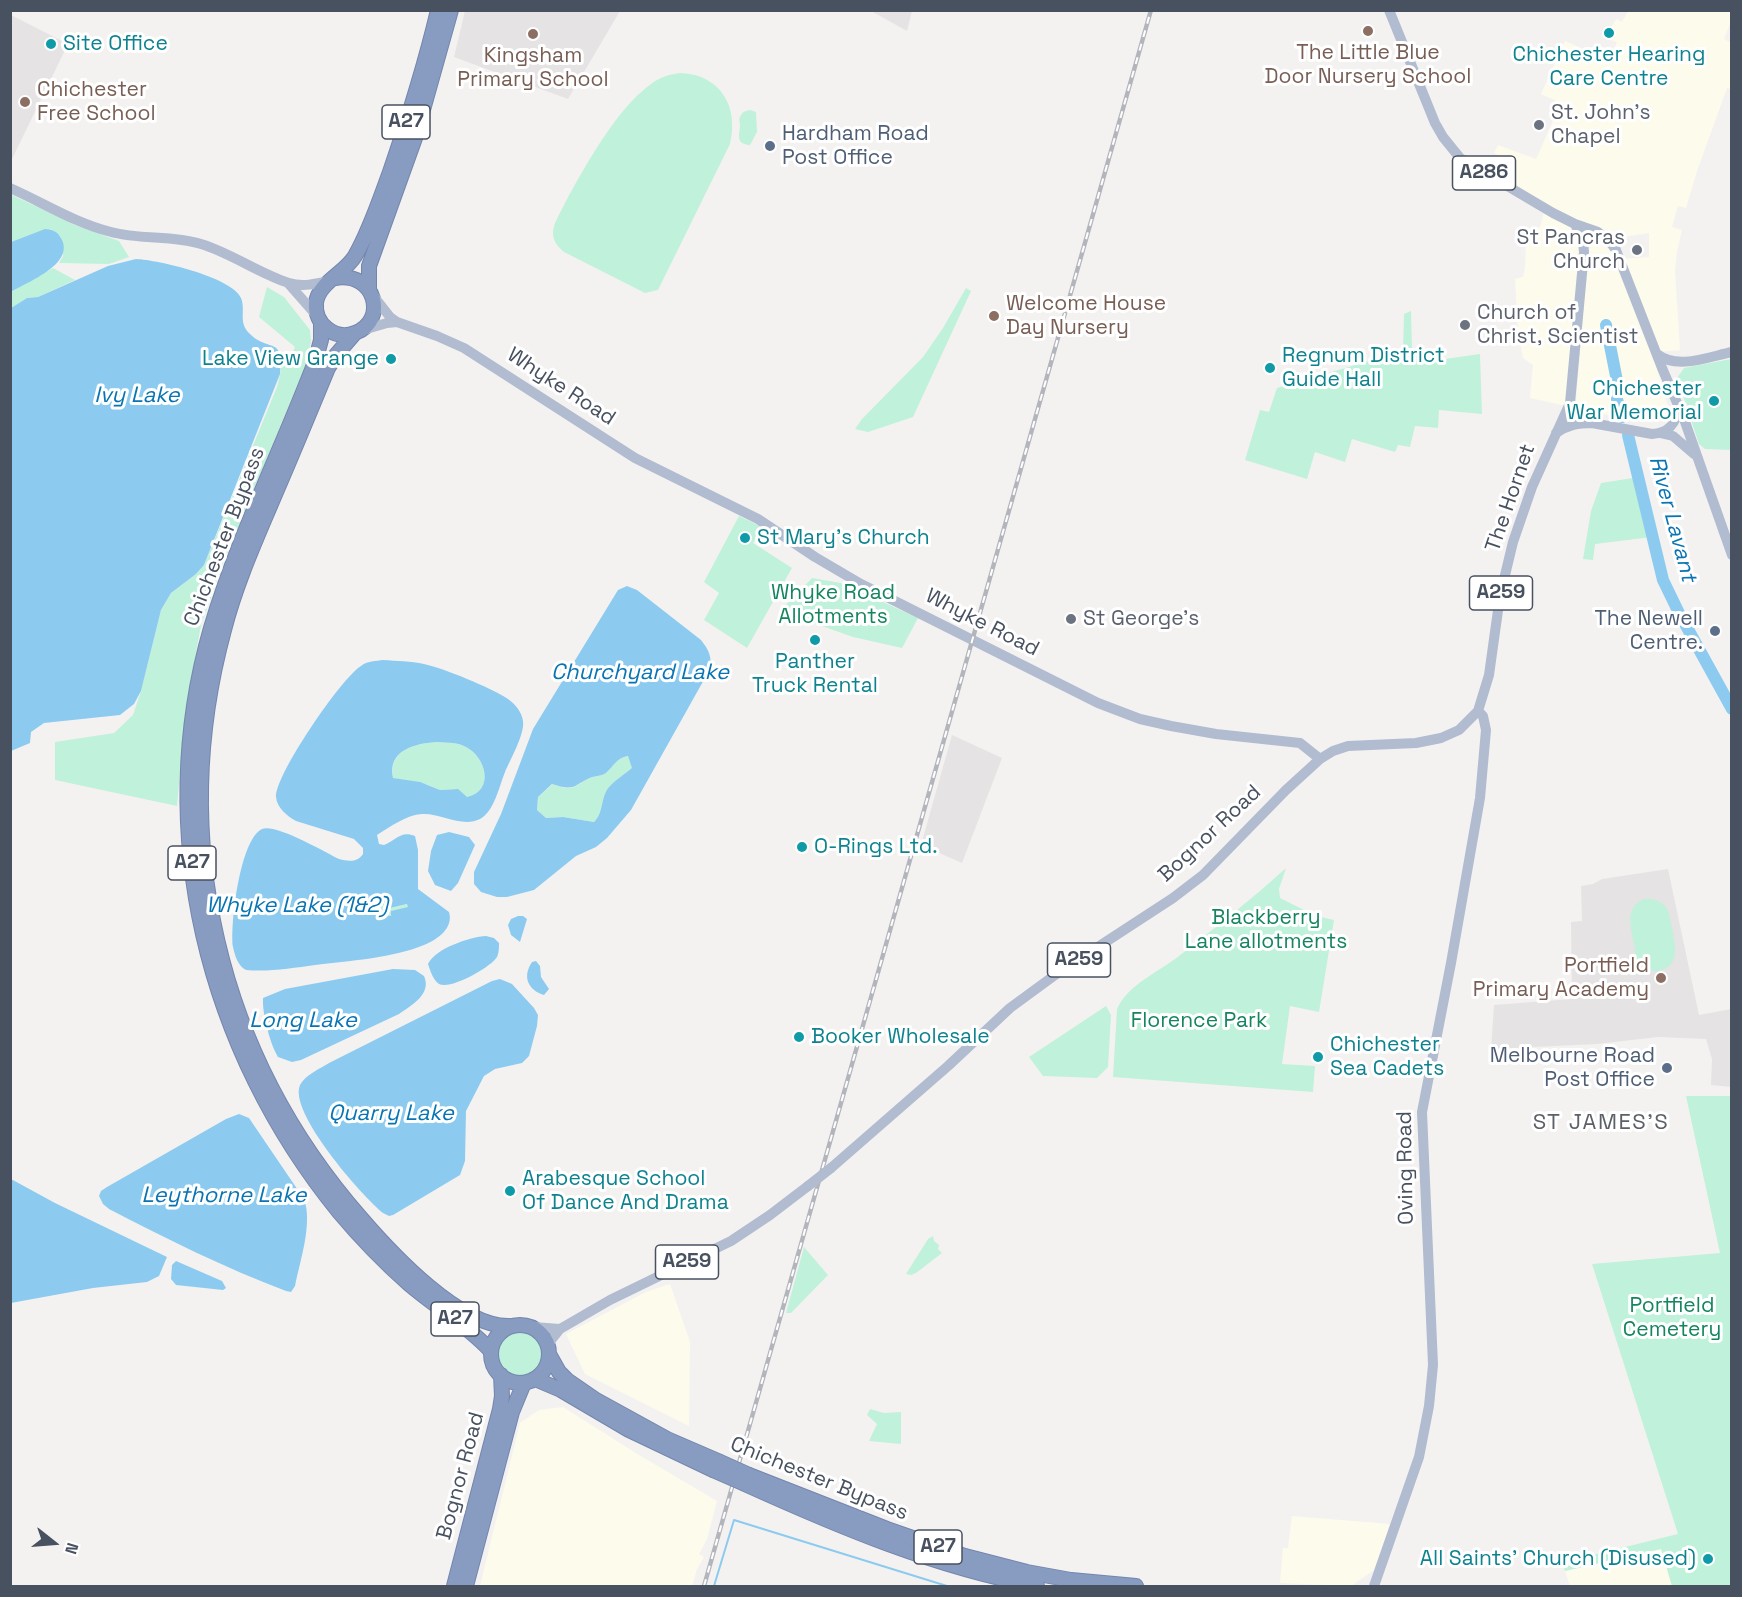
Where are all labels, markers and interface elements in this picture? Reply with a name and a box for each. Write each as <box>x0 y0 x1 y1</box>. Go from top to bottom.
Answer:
marker: The Little Blue Door Nursery School <box>1361 24 1375 38</box>
marker: Chichester Hearing Care Centre <box>1602 26 1616 40</box>
marker: Kingsham Primary School <box>526 27 540 41</box>
place label: Site Office <box>63 31 168 57</box>
marker: Site Office <box>44 37 58 51</box>
place label: The Little Blue Door Nursery School <box>1265 40 1471 90</box>
place label: Chichester Hearing Care Centre <box>1513 42 1705 92</box>
place label: Kingsham Primary School <box>457 43 609 93</box>
place label: Chichester Free School <box>37 77 156 127</box>
marker: Chichester Free School <box>18 95 32 109</box>
place label: St. John's Chapel <box>1551 100 1651 150</box>
road number: A27 <box>382 105 430 139</box>
marker: St. John's Chapel <box>1532 118 1546 132</box>
place label: Hardham Road Post Office <box>782 121 929 171</box>
marker: Hardham Road Post Office <box>763 139 777 153</box>
road number: A286 <box>1452 156 1516 190</box>
place label: St Pancras Church <box>1517 225 1625 275</box>
marker: St Pancras Church <box>1630 243 1644 257</box>
place label: Welcome House Day Nursery <box>1006 291 1166 341</box>
place label: Church of Christ, Scientist <box>1477 300 1638 350</box>
marker: Welcome House Day Nursery <box>987 309 1001 323</box>
marker: Church of Christ, Scientist <box>1458 318 1472 332</box>
street label: Whyke Road <box>502 343 620 431</box>
place label: Regnum District Guide Hall <box>1282 343 1445 393</box>
place label: Lake View Grange <box>202 346 379 372</box>
marker: Lake View Grange <box>384 352 398 366</box>
marker: Regnum District Guide Hall <box>1263 361 1277 375</box>
place label: Chichester War Memorial <box>1567 376 1702 426</box>
water label: Ivy Lake <box>94 383 180 409</box>
marker: Chichester War Memorial <box>1707 394 1721 408</box>
street label: The Hornet <box>1481 441 1541 555</box>
street label: Chichester Bypass <box>179 444 271 630</box>
water label: River Lavant <box>1643 453 1701 585</box>
place label: St Mary’s Church <box>757 525 930 551</box>
marker: St Mary’s Church <box>738 531 752 545</box>
road number: A259 <box>1470 576 1532 610</box>
park label: Whyke Road Allotments <box>771 580 895 630</box>
street label: Whyke Road <box>921 584 1043 662</box>
place label: St George's <box>1083 606 1199 632</box>
place label: The Newell Centre. <box>1594 606 1703 656</box>
marker: St George's <box>1064 612 1078 626</box>
marker: The Newell Centre. <box>1708 624 1722 638</box>
marker: Panther Truck Rental <box>808 633 822 647</box>
place label: Panther Truck Rental <box>752 649 878 699</box>
water label: Churchyard Lake <box>551 660 729 686</box>
street label: Bognor Road <box>1153 780 1267 888</box>
place label: O-Rings Ltd. <box>814 834 938 860</box>
marker: O-Rings Ltd. <box>795 840 809 854</box>
road number: A27 <box>168 846 216 880</box>
water label: Whyke Lake (1&2) <box>206 893 388 919</box>
park label: Blackberry Lane allotments <box>1185 905 1347 955</box>
road number: A259 <box>1048 943 1110 977</box>
place label: Portfield Primary Academy <box>1473 953 1649 1003</box>
marker: Portfield Primary Academy <box>1654 971 1668 985</box>
water label: Long Lake <box>249 1008 357 1034</box>
park label: Florence Park <box>1131 1008 1267 1034</box>
place label: Booker Wholesale <box>811 1024 990 1050</box>
marker: Booker Wholesale <box>792 1030 806 1044</box>
place label: Chichester Sea Cadets <box>1330 1032 1444 1082</box>
place label: Melbourne Road Post Office <box>1490 1043 1655 1093</box>
marker: Chichester Sea Cadets <box>1311 1050 1325 1064</box>
marker: Melbourne Road Post Office <box>1660 1061 1674 1075</box>
water label: Quarry Lake <box>328 1101 454 1127</box>
district label: ST JAMES'S <box>1533 1110 1669 1136</box>
street label: Oving Road <box>1392 1111 1420 1225</box>
place label: Arabesque School Of Dance And Drama <box>522 1166 729 1216</box>
water label: Leythorne Lake <box>141 1183 307 1209</box>
marker: Arabesque School Of Dance And Drama <box>503 1184 517 1198</box>
road number: A259 <box>656 1245 718 1279</box>
park label: Portfield Cemetery <box>1623 1293 1721 1343</box>
road number: A27 <box>431 1302 479 1336</box>
street label: Bognor Road <box>432 1409 490 1543</box>
street label: Chichester Bypass <box>726 1432 912 1526</box>
north arrow <box>24 1513 84 1573</box>
road number: A27 <box>914 1530 962 1564</box>
text: N <box>60 1540 83 1557</box>
place label: All Saints' Church (Disused) <box>1420 1546 1696 1572</box>
marker: All Saints' Church (Disused) <box>1701 1552 1715 1566</box>

